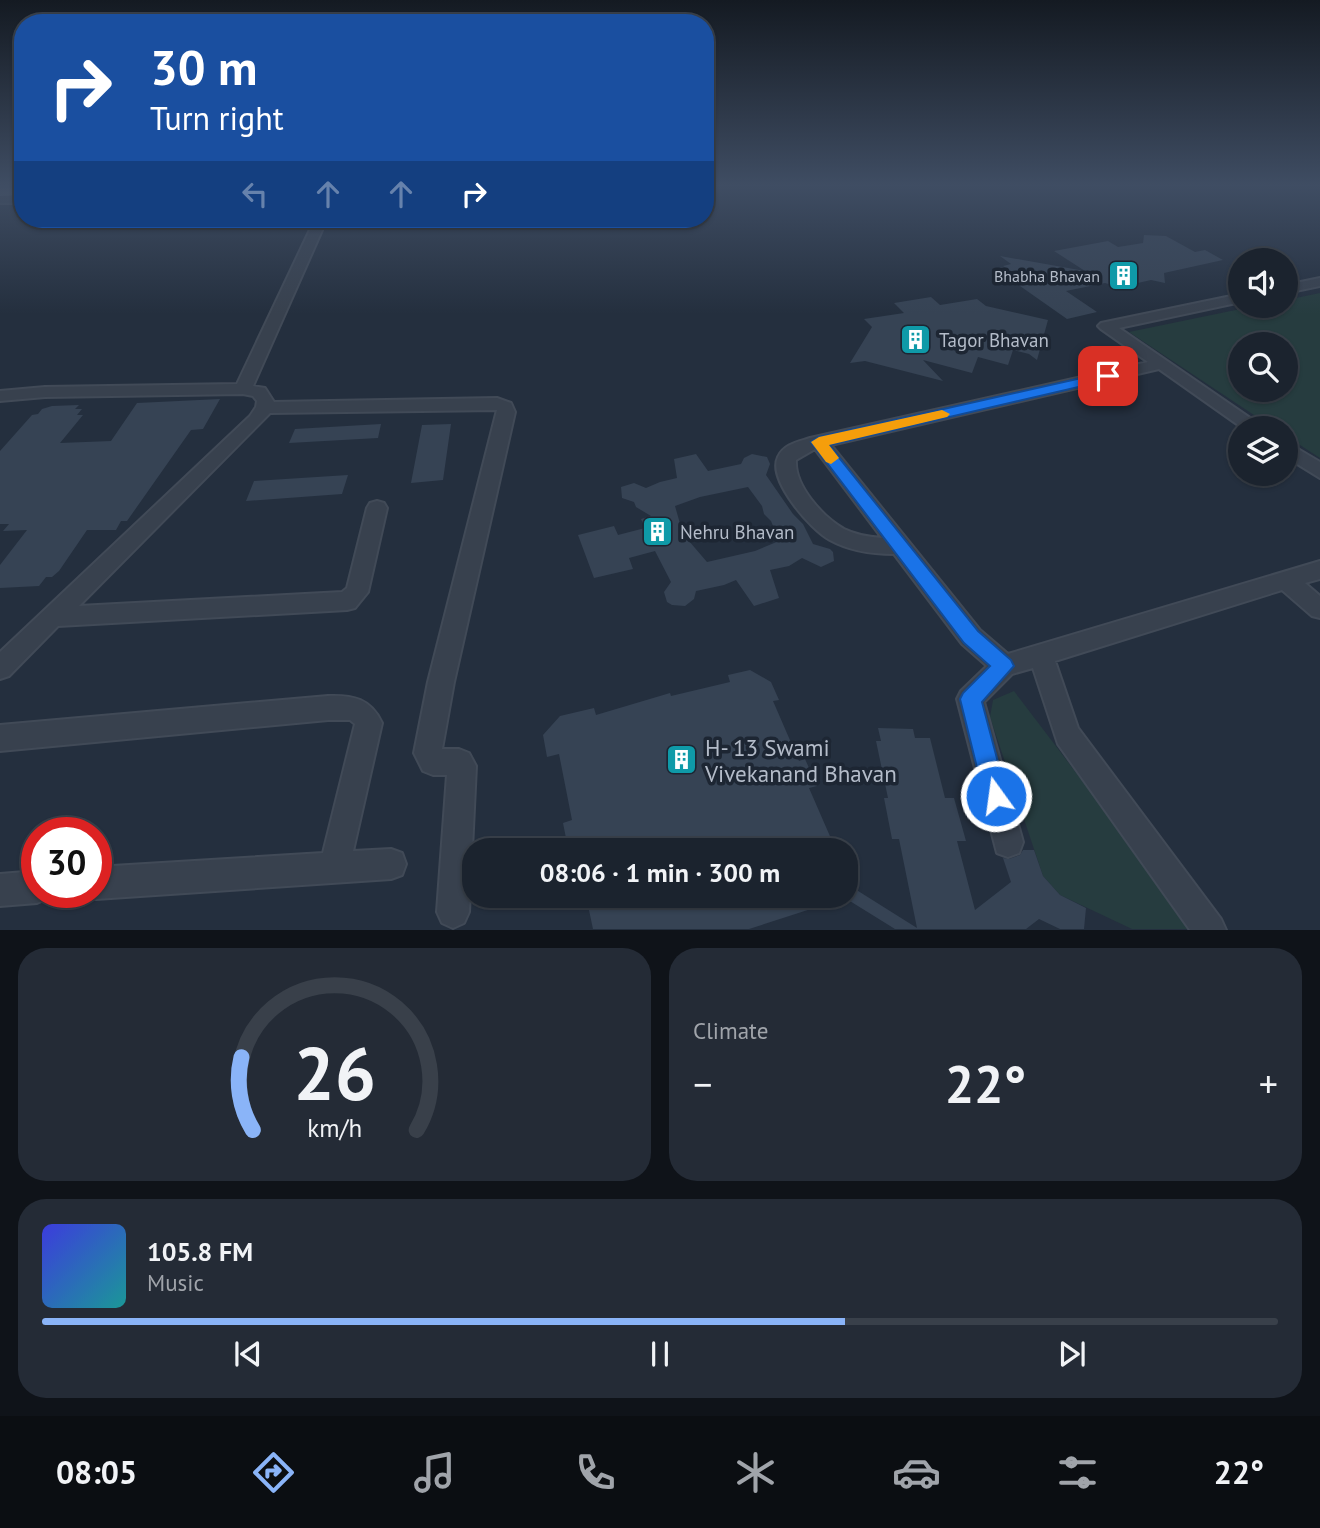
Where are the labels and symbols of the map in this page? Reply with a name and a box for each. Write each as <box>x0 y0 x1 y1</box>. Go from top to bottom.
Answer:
building icon: Bhabha Bhavan <box>1106 259 1140 293</box>
place label: Bhabha Bhavan <box>994 266 1100 286</box>
building icon: Tagor Bhavan <box>899 323 933 357</box>
place label: Tagor Bhavan <box>939 328 1049 352</box>
pin <box>1078 346 1138 406</box>
building icon: Nehru Bhavan <box>640 515 674 549</box>
place label: Nehru Bhavan <box>680 520 795 544</box>
place label: H- 13 Swami Vivekanand Bhavan <box>704 733 897 788</box>
building icon: H- 13 Swami Vivekanand Bhavan <box>665 743 699 777</box>
position arrow <box>959 759 1033 833</box>
speed limit sign: 30 <box>21 817 112 908</box>

